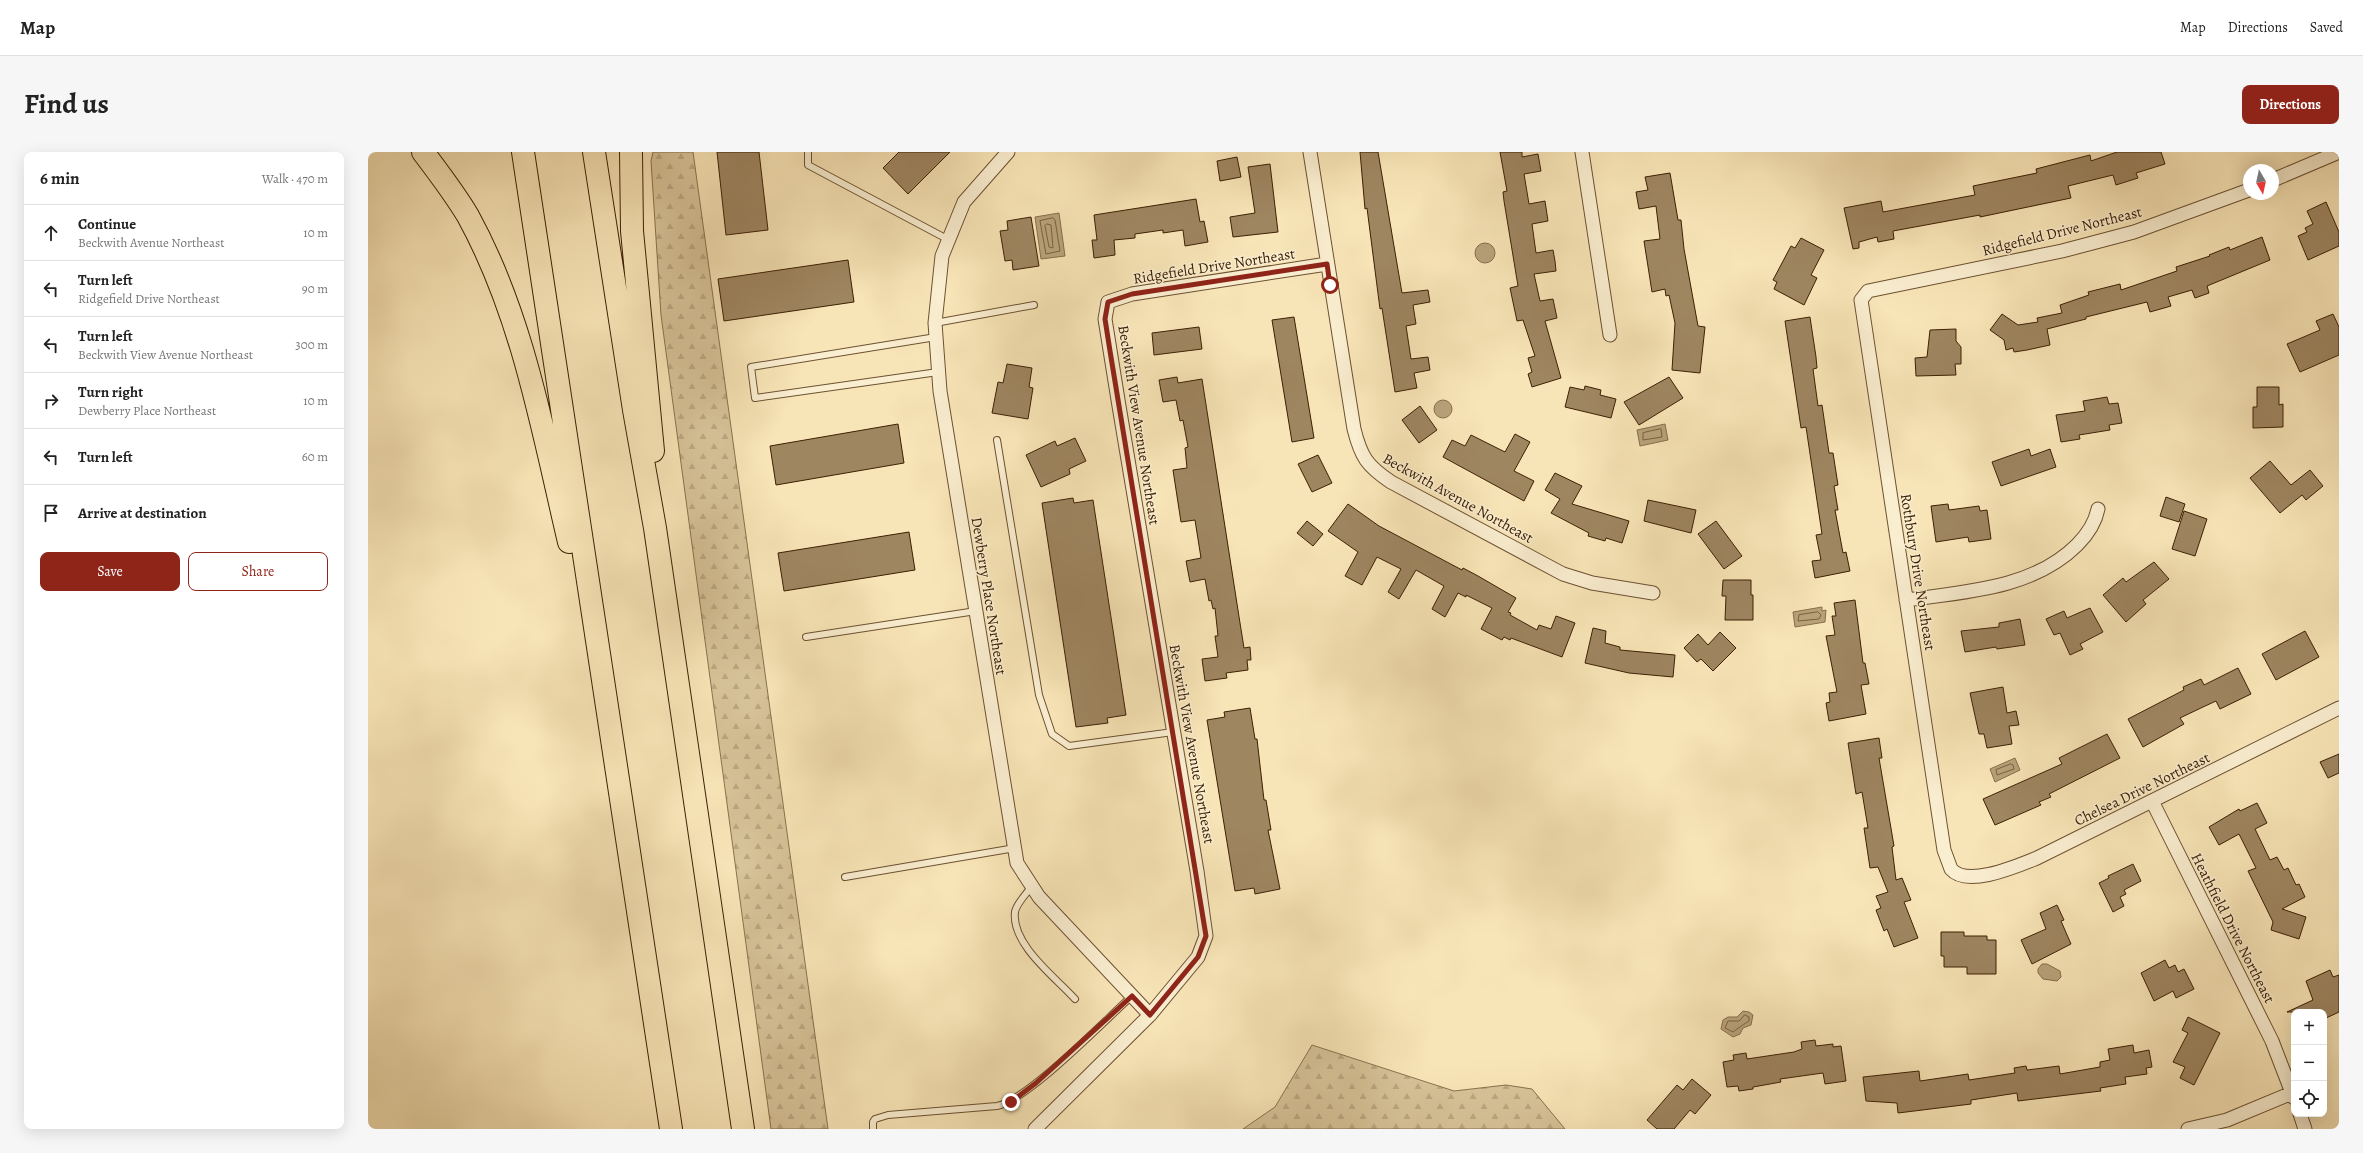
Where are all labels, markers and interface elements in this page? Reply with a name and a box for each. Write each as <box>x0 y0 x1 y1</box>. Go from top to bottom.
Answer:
text: Map <box>20 15 55 41</box>
text: Map <box>2180 18 2206 37</box>
text: Directions <box>2228 18 2288 37</box>
text: Saved <box>2310 18 2343 37</box>
text: Find us <box>24 85 109 123</box>
button: Directions <box>2242 85 2339 124</box>
north arrow <box>2243 164 2279 200</box>
text: 6 min <box>40 167 80 190</box>
text: Walk · 470 m <box>262 170 328 187</box>
street label: Ridgefield Drive Northeast <box>1980 201 2144 261</box>
text: Continue <box>78 214 136 234</box>
icon: ahead <box>40 222 62 244</box>
text: 10 m <box>303 224 328 241</box>
text: Beckwith Avenue Northeast <box>78 234 225 251</box>
street label: Ridgefield Drive Northeast <box>1132 243 1296 289</box>
text: Turn left <box>78 270 133 290</box>
route start <box>1321 276 1339 294</box>
icon: left <box>40 278 62 300</box>
text: 90 m <box>302 280 328 297</box>
text: Ridgefield Drive Northeast <box>78 290 220 307</box>
street label: Beckwith View Avenue Northeast <box>1113 324 1165 526</box>
text: Turn left <box>78 326 133 346</box>
icon: left <box>40 334 62 356</box>
text: 300 m <box>295 336 328 353</box>
text: Beckwith View Avenue Northeast <box>78 346 253 363</box>
text: Turn right <box>78 382 143 402</box>
icon: right <box>40 390 62 412</box>
text: 10 m <box>303 392 328 409</box>
text: Dewberry Place Northeast <box>78 402 216 419</box>
icon: left <box>40 446 62 468</box>
text: Turn left <box>78 447 133 467</box>
text: 60 m <box>302 448 328 465</box>
street label: Beckwith Avenue Northeast <box>1379 448 1537 548</box>
street label: Rothbury Drive Northeast <box>1896 492 1940 652</box>
icon: arrive <box>40 502 62 524</box>
text: Arrive at destination <box>78 503 207 523</box>
street label: Dewberry Place Northeast <box>967 516 1011 676</box>
button: Save <box>40 552 180 591</box>
button: Share <box>188 552 328 591</box>
street label: Beckwith View Avenue Northeast <box>1165 643 1219 845</box>
street label: Chelsea Drive Northeast <box>2071 747 2213 831</box>
street label: Heathfield Drive Northeast <box>2186 850 2280 1006</box>
map controls <box>2291 1009 2327 1117</box>
button: + <box>2291 1009 2327 1045</box>
button: − <box>2291 1045 2327 1081</box>
button: locate <box>2291 1081 2327 1117</box>
route end <box>1002 1093 1020 1111</box>

